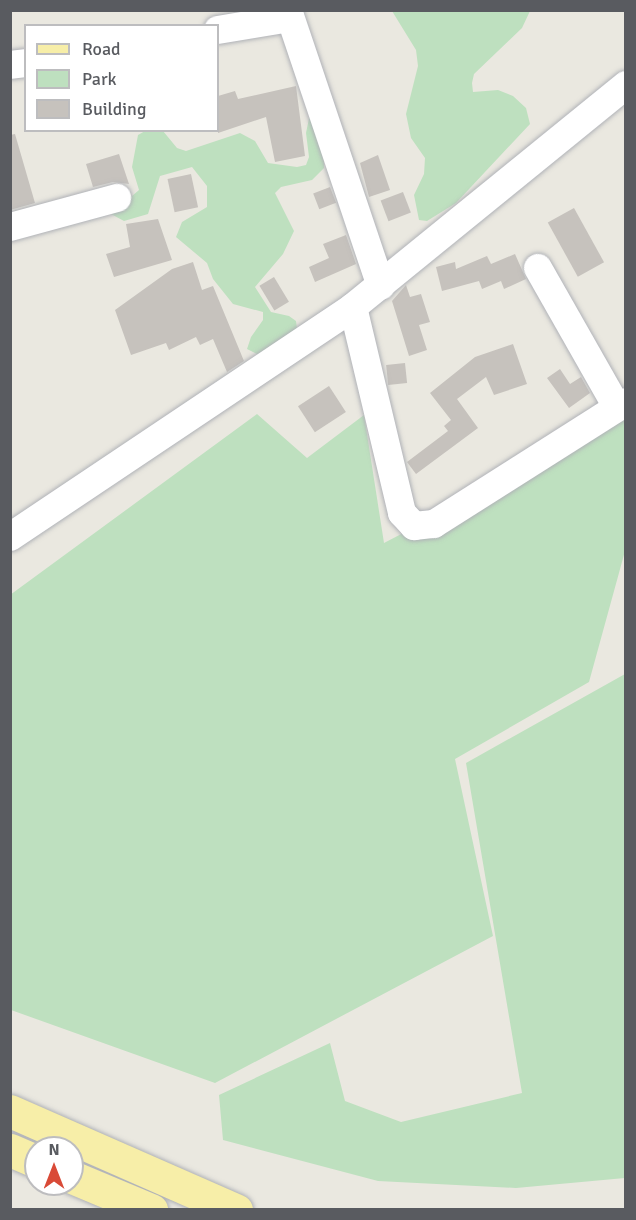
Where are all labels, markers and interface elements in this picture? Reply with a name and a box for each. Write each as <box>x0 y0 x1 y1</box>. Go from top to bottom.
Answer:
legend <box>24 24 219 132</box>
text: Road <box>82 38 121 60</box>
text: Park <box>82 68 117 90</box>
text: Building <box>82 98 146 120</box>
north arrow <box>24 1136 84 1196</box>
text: N <box>48 1140 60 1160</box>

